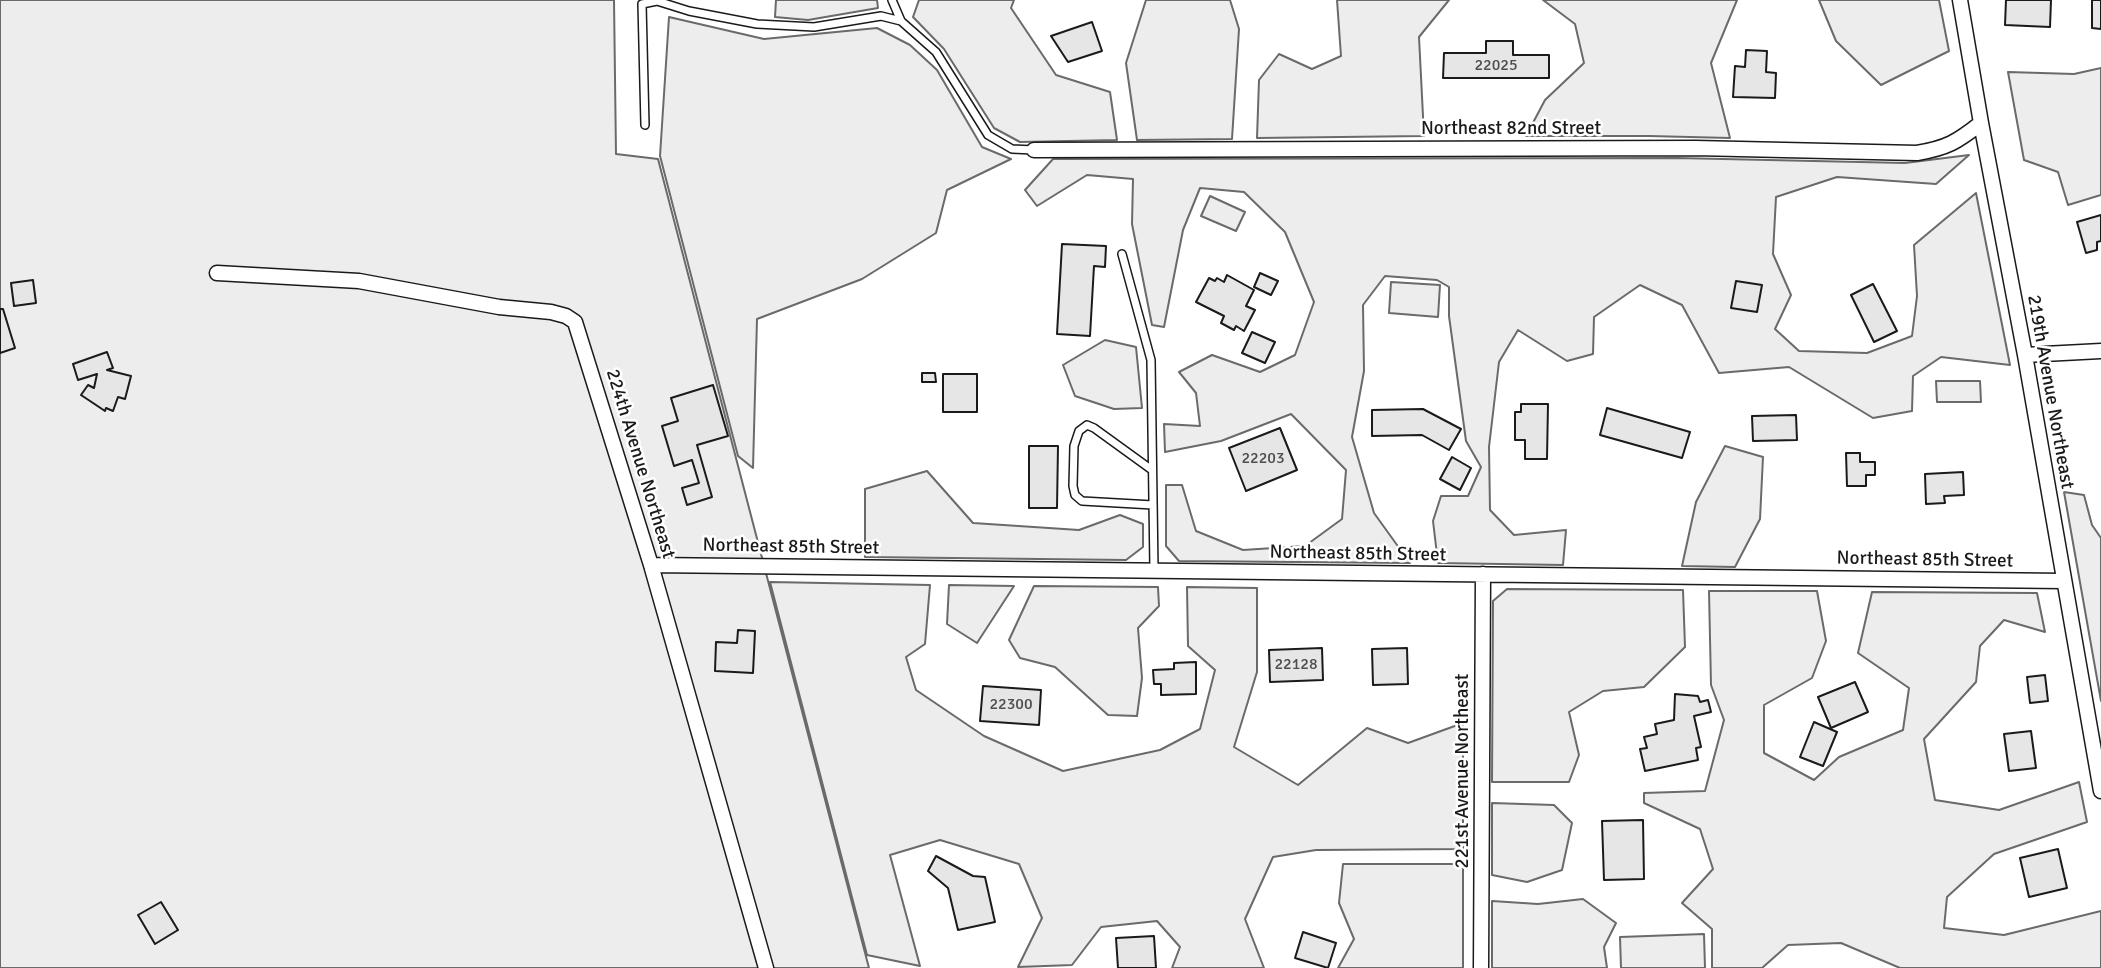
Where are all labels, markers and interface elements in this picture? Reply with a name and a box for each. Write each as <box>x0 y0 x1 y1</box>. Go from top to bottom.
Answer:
house number: 22025 <box>1474 56 1518 76</box>
street label: Northeast 82nd Street <box>1421 118 1601 140</box>
street label: 219th Avenue Northeast <box>2022 293 2078 491</box>
street label: 224th Avenue Northeast <box>600 367 680 561</box>
house number: 22203 <box>1241 449 1285 469</box>
street label: Northeast 85th Street <box>702 534 880 560</box>
street label: Northeast 85th Street <box>1269 541 1447 567</box>
street label: Northeast 85th Street <box>1836 547 2014 573</box>
house number: 22128 <box>1274 655 1318 675</box>
street label: 221st Avenue Northeast <box>1452 674 1474 868</box>
house number: 22300 <box>989 695 1033 715</box>

